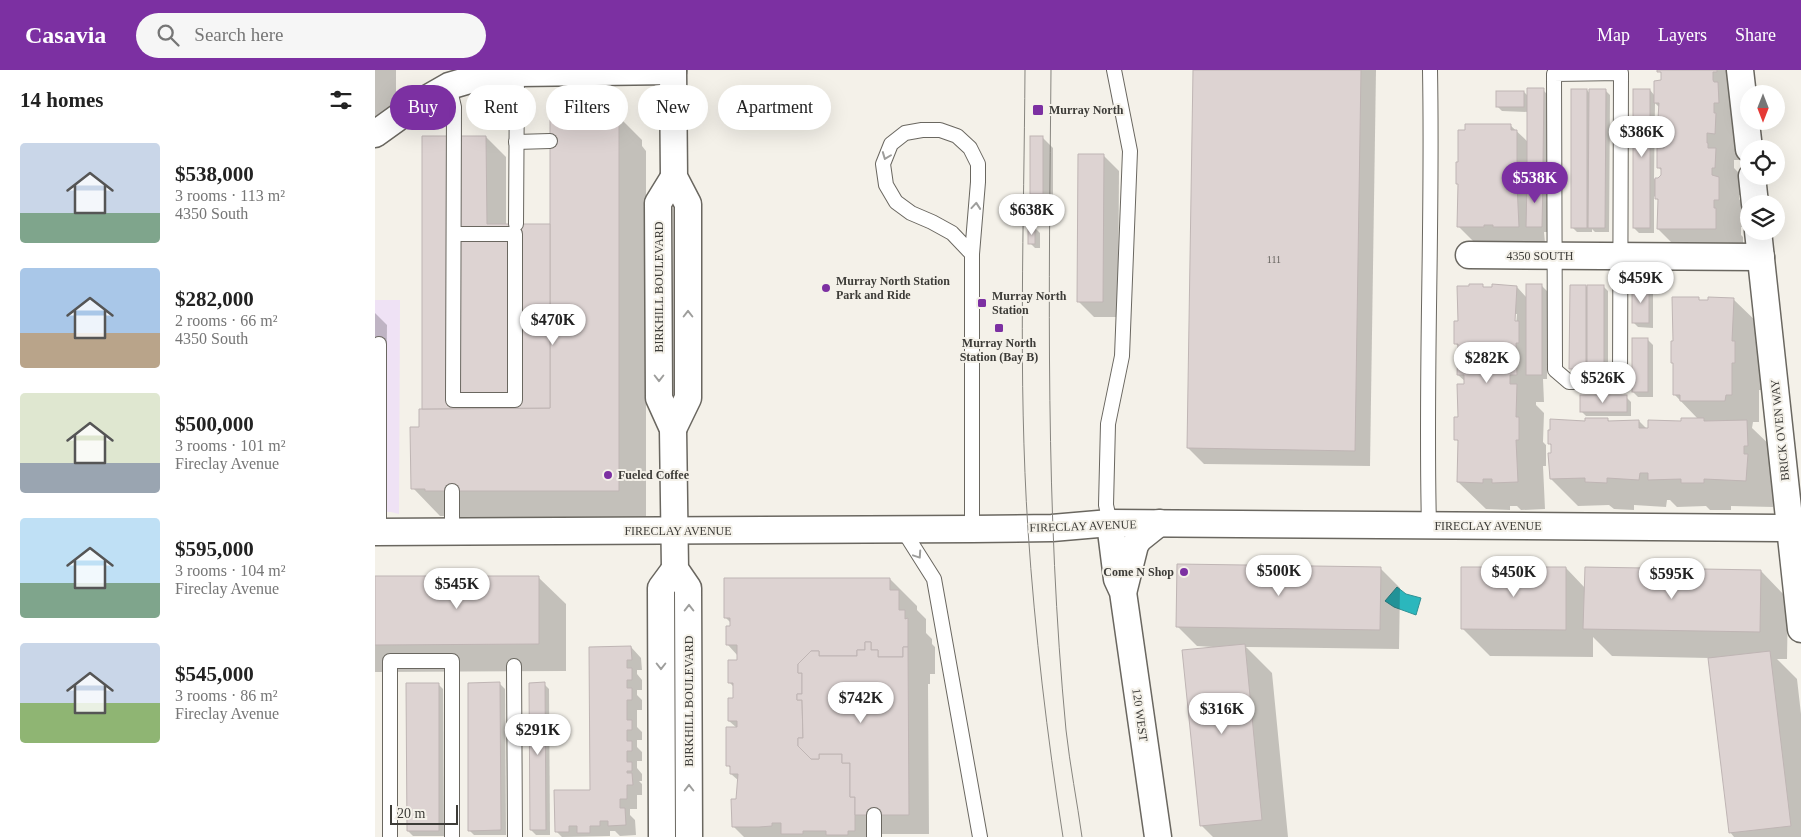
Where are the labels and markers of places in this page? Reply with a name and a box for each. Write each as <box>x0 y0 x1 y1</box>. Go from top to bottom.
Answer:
marker: Murray North <box>1031 103 1045 117</box>
place label: Murray North <box>1049 103 1124 117</box>
pin: $386K <box>1607 116 1677 158</box>
pin: $538K <box>1500 162 1570 204</box>
pin: $638K <box>997 194 1067 236</box>
pin: $459K <box>1606 262 1676 304</box>
place label: Murray North Station Park and Ride <box>836 274 950 302</box>
marker: Murray North Station Park and Ride <box>820 282 832 294</box>
place label: Murray North Station <box>992 289 1067 317</box>
marker: Murray North Station <box>976 297 988 309</box>
pin: $470K <box>518 304 588 346</box>
marker: Murray North Station (Bay B) <box>993 322 1005 334</box>
place label: Murray North Station (Bay B) <box>960 336 1038 364</box>
pin: $282K <box>1452 342 1522 384</box>
pin: $526K <box>1568 362 1638 404</box>
place label: Fueled Coffee <box>618 468 690 482</box>
marker: Fueled Coffee <box>602 469 614 481</box>
pin: $500K <box>1244 554 1314 597</box>
pin: $450K <box>1479 556 1549 598</box>
pin: $595K <box>1637 558 1707 600</box>
place label: Come N Shop <box>1103 565 1174 579</box>
marker: Come N Shop <box>1178 566 1190 578</box>
pin: $545K <box>422 568 492 610</box>
pin: $742K <box>826 682 896 724</box>
pin: $316K <box>1187 692 1257 735</box>
pin: $291K <box>503 714 573 756</box>

